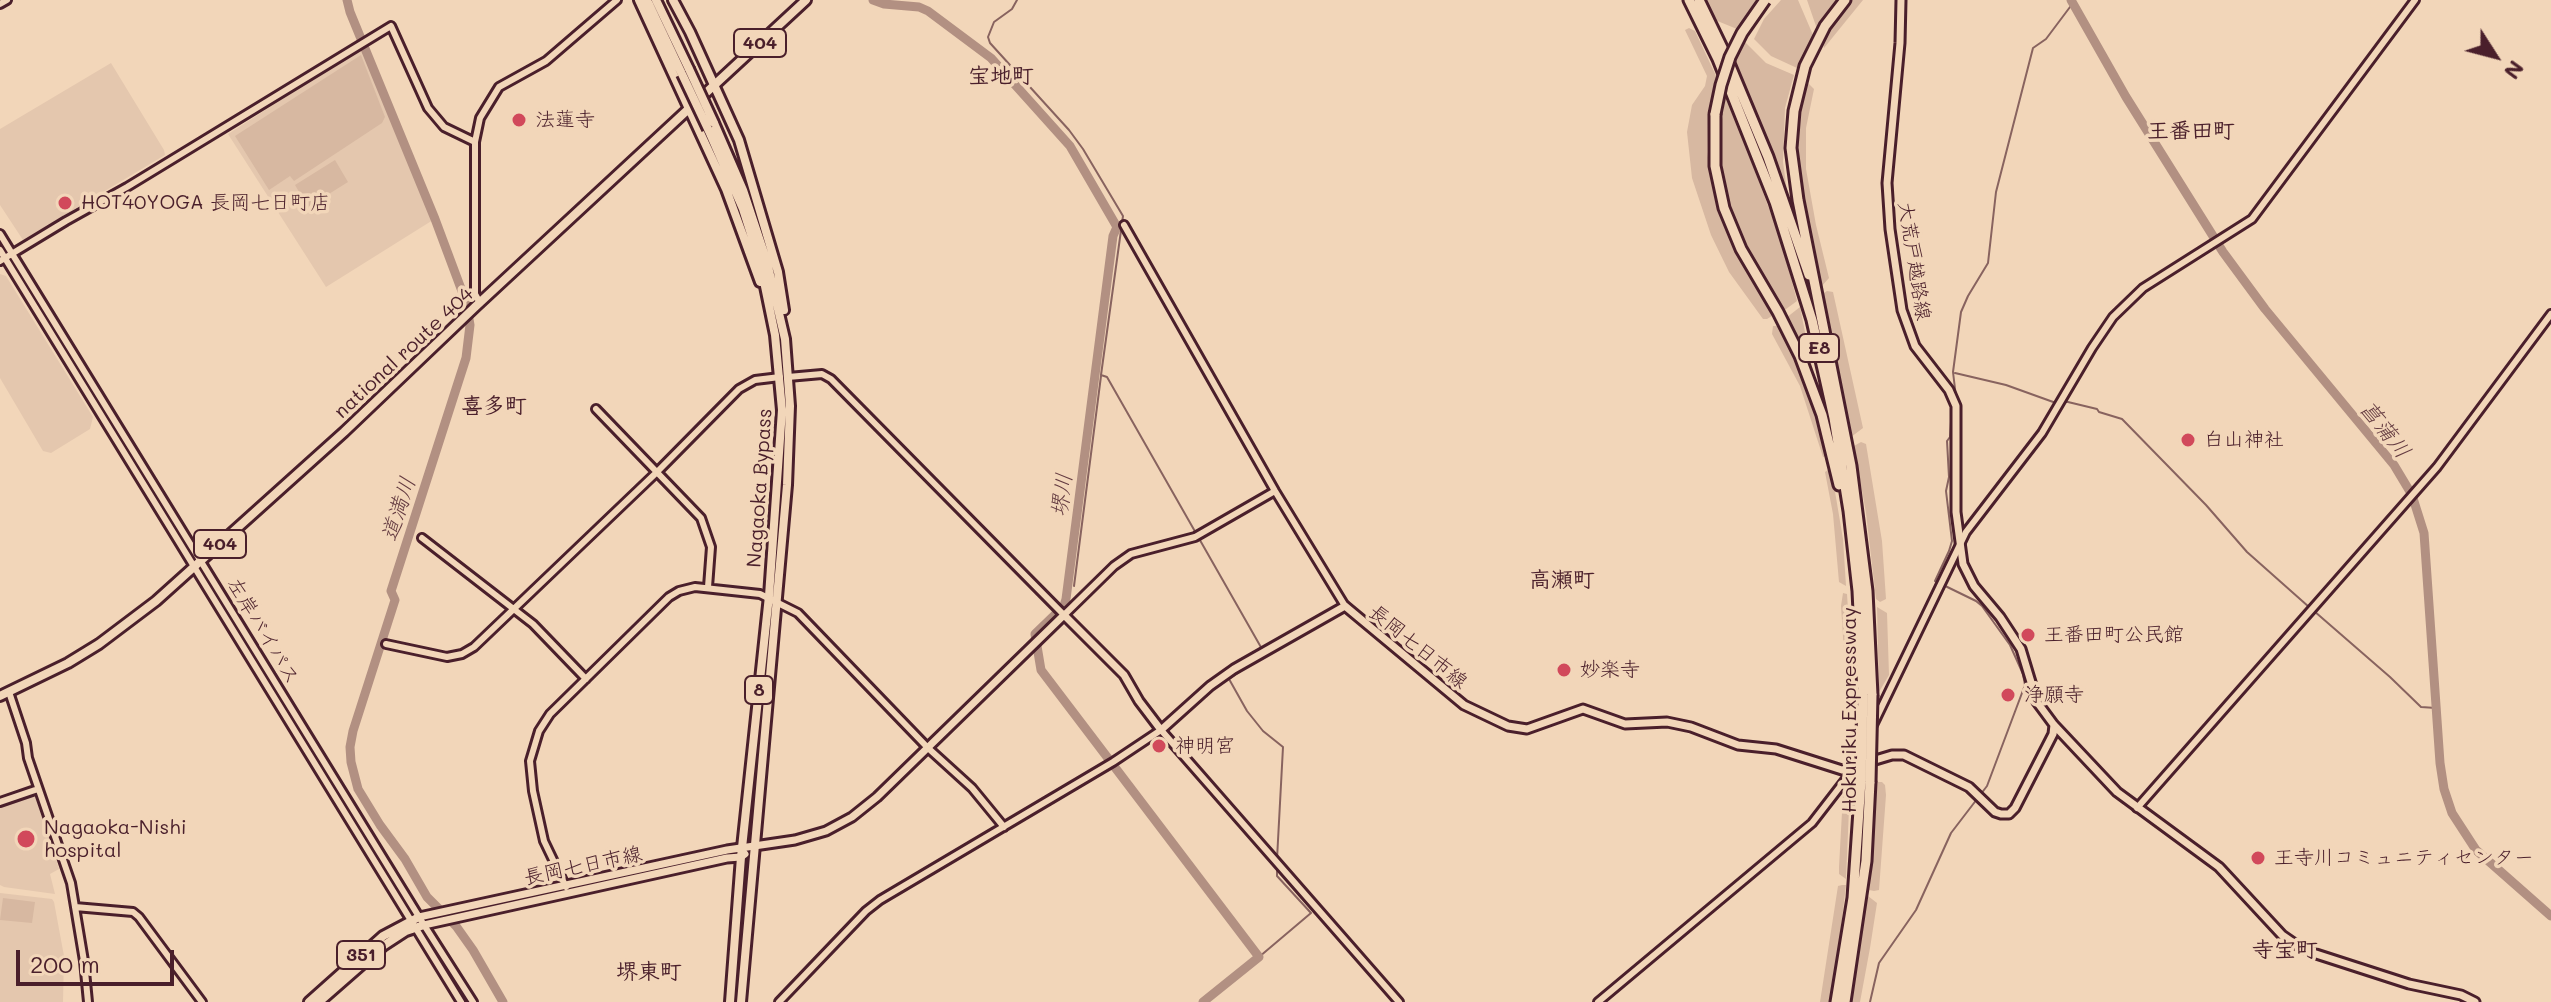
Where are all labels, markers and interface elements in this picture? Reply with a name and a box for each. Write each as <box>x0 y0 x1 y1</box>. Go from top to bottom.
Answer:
north arrow <box>2455 16 2535 96</box>
road number: 404 <box>734 29 786 57</box>
text: N <box>2498 55 2531 86</box>
district label: 宝地町 <box>968 63 1034 89</box>
place label: 法蓮寺 <box>535 108 595 132</box>
marker: 法蓮寺 <box>510 111 528 129</box>
district label: 王番田町 <box>2147 118 2235 144</box>
place label: HOT40YOGA 長岡七日町店 <box>81 191 330 215</box>
marker: HOT40YOGA 長岡七日町店 <box>56 194 74 212</box>
street label: 大荒戸越路線 <box>1893 200 1935 322</box>
street label: national route 404 <box>329 282 479 424</box>
road number: E8 <box>1799 334 1839 362</box>
district label: 喜多町 <box>461 393 527 419</box>
water label: 菖蒲川 <box>2354 396 2416 464</box>
street label: Nagaoka Bypass <box>742 407 778 569</box>
place label: 白山神社 <box>2204 428 2284 452</box>
marker: 白山神社 <box>2179 431 2197 449</box>
water label: 堺川 <box>1046 471 1078 519</box>
water label: 道満川 <box>376 474 422 544</box>
road number: 404 <box>194 530 246 558</box>
district label: 高瀬町 <box>1529 567 1595 593</box>
street label: 左岸バイパス <box>222 573 304 689</box>
street label: 長岡七日市線 <box>1364 600 1472 694</box>
street label: Hokuriku Expressway <box>1838 607 1862 813</box>
place label: 王番田町公民館 <box>2044 623 2184 647</box>
marker: 王番田町公民館 <box>2019 626 2037 644</box>
place label: 妙楽寺 <box>1580 658 1640 682</box>
marker: 妙楽寺 <box>1555 661 1573 679</box>
road number: 8 <box>745 676 773 704</box>
place label: 浄願寺 <box>2024 683 2084 707</box>
marker: 浄願寺 <box>1999 686 2017 704</box>
place label: 神明宮 <box>1175 734 1235 758</box>
marker: 神明宮 <box>1150 737 1168 755</box>
place label: Nagaoka-Nishi hospital <box>44 816 187 863</box>
marker: Nagaoka-Nishi hospital <box>15 828 37 850</box>
street label: 長岡七日市線 <box>522 842 644 890</box>
place label: 王寺川コミュニティセンター <box>2274 846 2534 870</box>
marker: 王寺川コミュニティセンター <box>2249 849 2267 867</box>
scale bar <box>20 934 178 984</box>
district label: 寺宝町 <box>2252 937 2318 963</box>
road number: 351 <box>337 941 385 969</box>
text: 200 m <box>30 948 100 979</box>
district label: 堺東町 <box>616 959 682 985</box>

